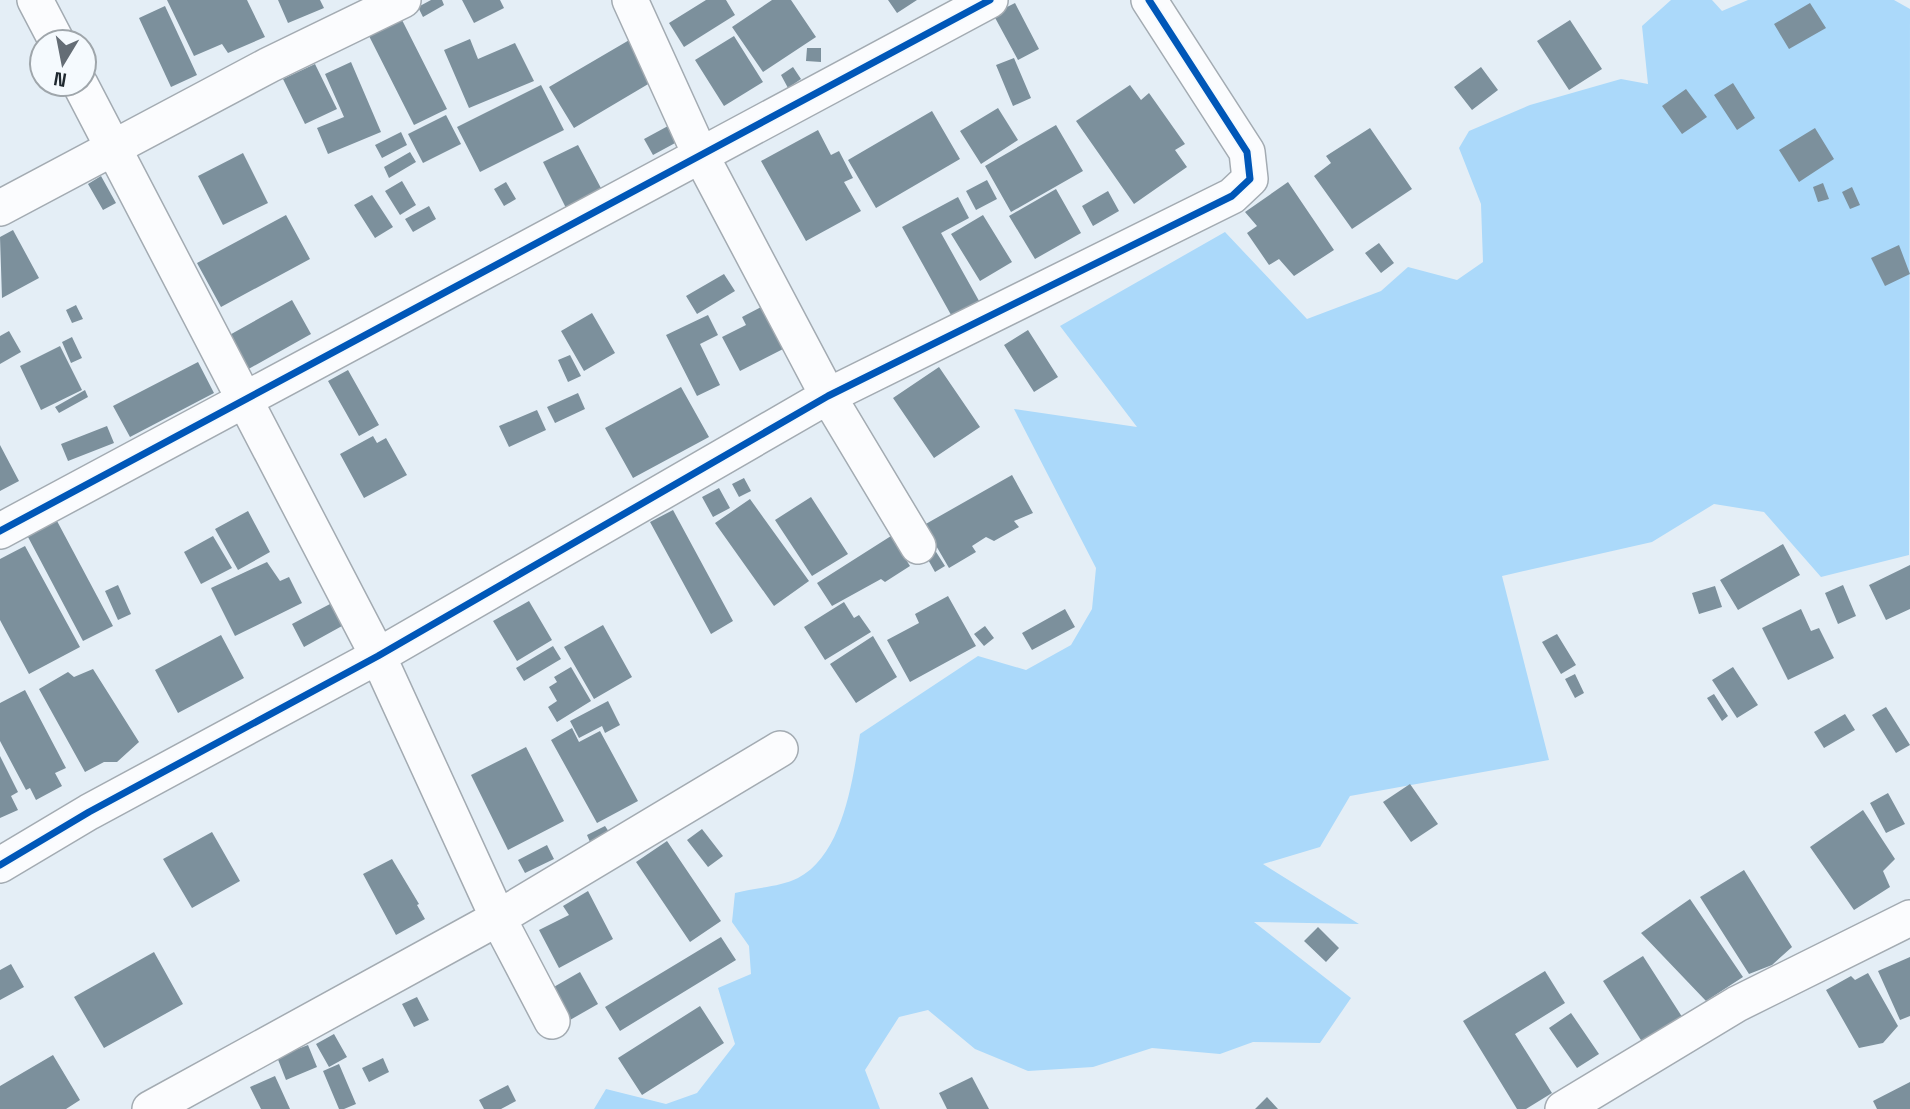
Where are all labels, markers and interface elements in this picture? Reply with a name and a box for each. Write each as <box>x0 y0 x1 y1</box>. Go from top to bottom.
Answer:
north arrow <box>28 28 98 98</box>
text: N <box>52 66 69 93</box>

